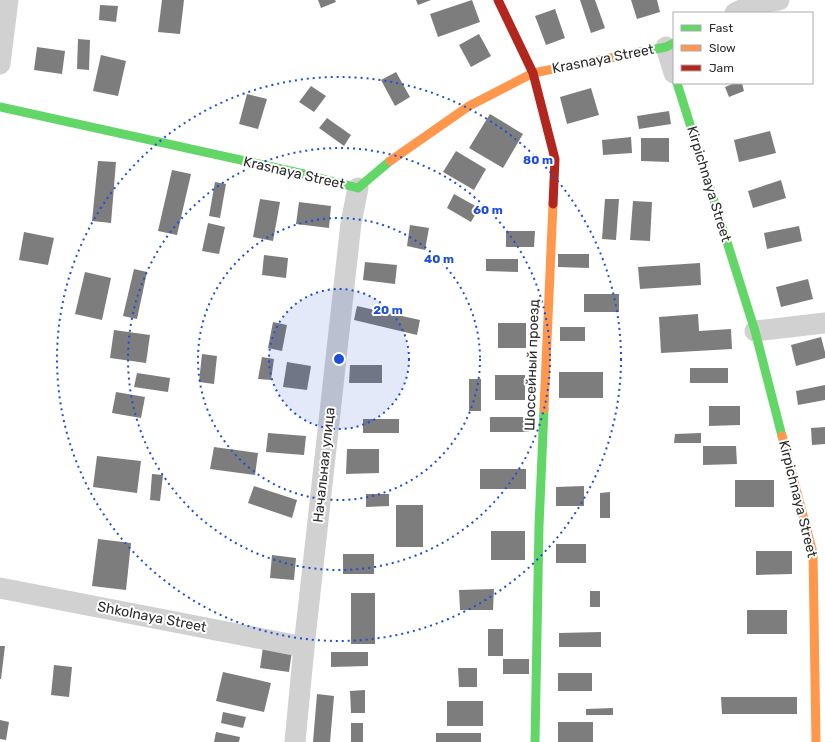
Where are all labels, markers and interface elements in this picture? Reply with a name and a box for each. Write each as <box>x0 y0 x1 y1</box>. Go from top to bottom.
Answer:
legend <box>673 12 813 84</box>
text: Fast <box>709 21 733 35</box>
street label: Krasnaya Street <box>551 41 656 77</box>
text: Slow <box>709 41 736 55</box>
text: Jam <box>709 61 734 75</box>
street label: Kirpichnaya Street <box>683 124 735 244</box>
street label: Krasnaya Street <box>242 153 347 193</box>
text: 80 m <box>523 153 553 167</box>
text: 60 m <box>473 203 503 217</box>
text: 40 m <box>424 252 454 266</box>
street label: Шоссейный проезд <box>521 299 543 431</box>
text: 20 m <box>373 303 403 317</box>
centre of rings <box>332 352 346 366</box>
street label: Начальная улица <box>309 406 339 524</box>
street label: Kirpichnaya Street <box>775 439 821 560</box>
street label: Shkolnaya Street <box>96 598 208 636</box>

